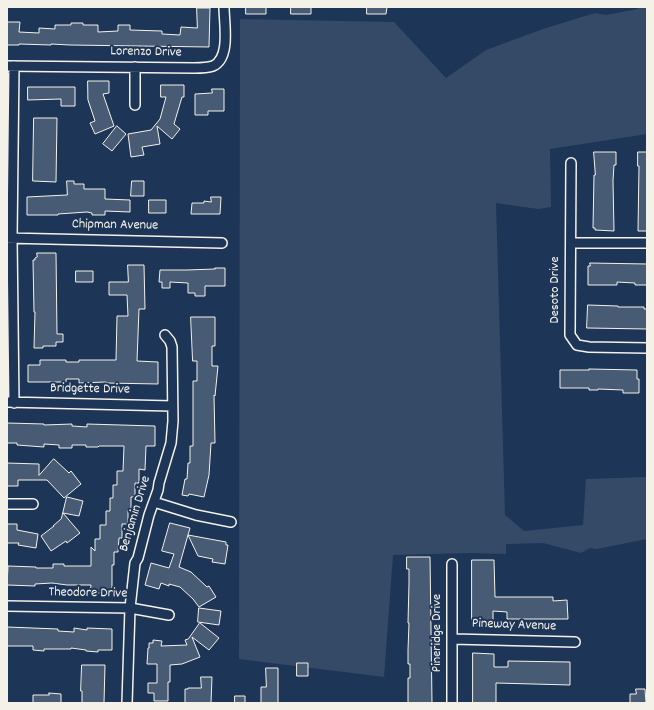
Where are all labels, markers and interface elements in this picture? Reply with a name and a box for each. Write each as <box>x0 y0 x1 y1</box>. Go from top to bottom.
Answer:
street label: Lorenzo Drive <box>110 44 182 62</box>
street label: Chipman Avenue <box>72 217 158 235</box>
street label: Desoto Drive <box>548 256 564 324</box>
street label: Bridgette Drive <box>50 381 130 399</box>
street label: Benjamin Drive <box>117 474 155 554</box>
street label: Theodore Drive <box>48 585 128 603</box>
street label: Pineridge Drive <box>430 594 446 672</box>
street label: Pineway Avenue <box>472 616 556 636</box>

